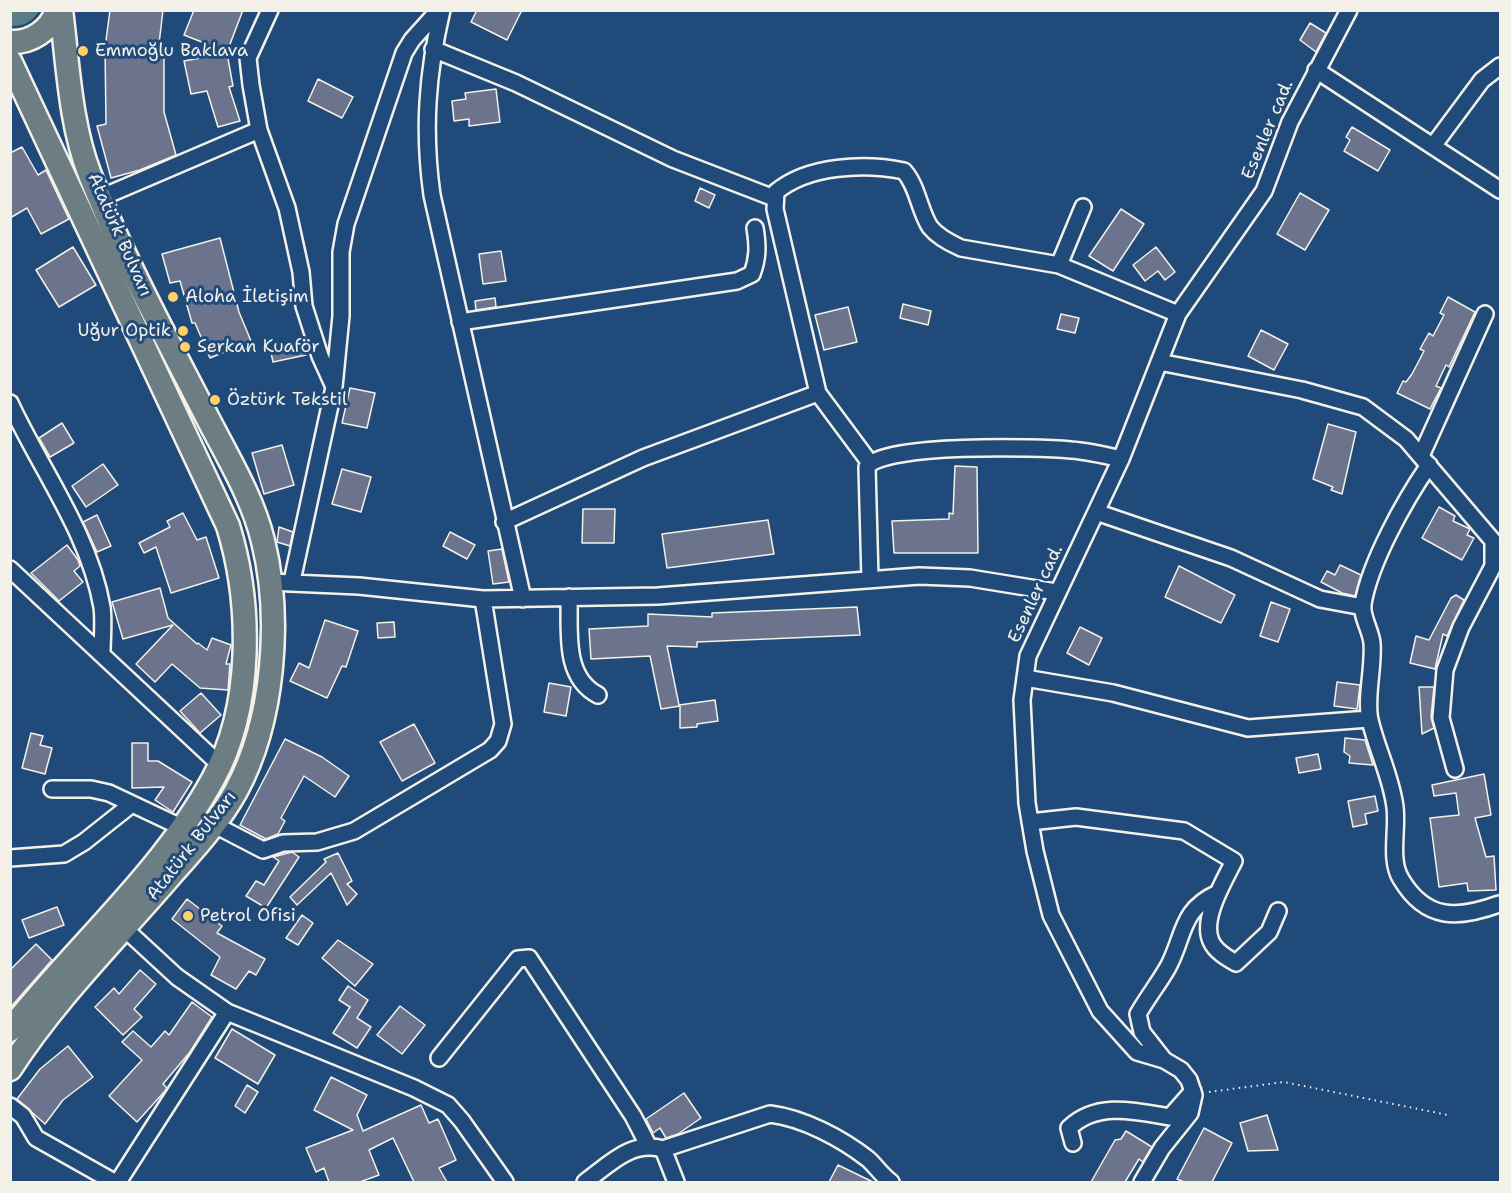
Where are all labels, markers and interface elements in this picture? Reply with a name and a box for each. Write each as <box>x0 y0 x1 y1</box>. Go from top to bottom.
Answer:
place label: Emmoğlu Baklava <box>95 40 248 62</box>
marker: Emmoğlu Baklava <box>76 44 90 58</box>
street label: Esenler cad. <box>1237 77 1299 183</box>
street label: Atatürk Bulvarı <box>82 170 156 300</box>
place label: Aloha İletişim <box>185 286 309 308</box>
marker: Aloha İletişim <box>166 290 180 304</box>
place label: Uğur Optik <box>78 320 171 342</box>
marker: Uğur Optik <box>176 324 190 338</box>
place label: Serkan Kuaför <box>197 336 320 358</box>
marker: Serkan Kuaför <box>178 340 192 354</box>
place label: Öztürk Tekstil <box>227 389 347 411</box>
marker: Öztürk Tekstil <box>208 393 222 407</box>
street label: Esenler cad. <box>1004 541 1068 647</box>
street label: Atatürk Bulvarı <box>143 787 241 905</box>
place label: Petrol Ofisi <box>200 905 296 927</box>
marker: Petrol Ofisi <box>181 909 195 923</box>

